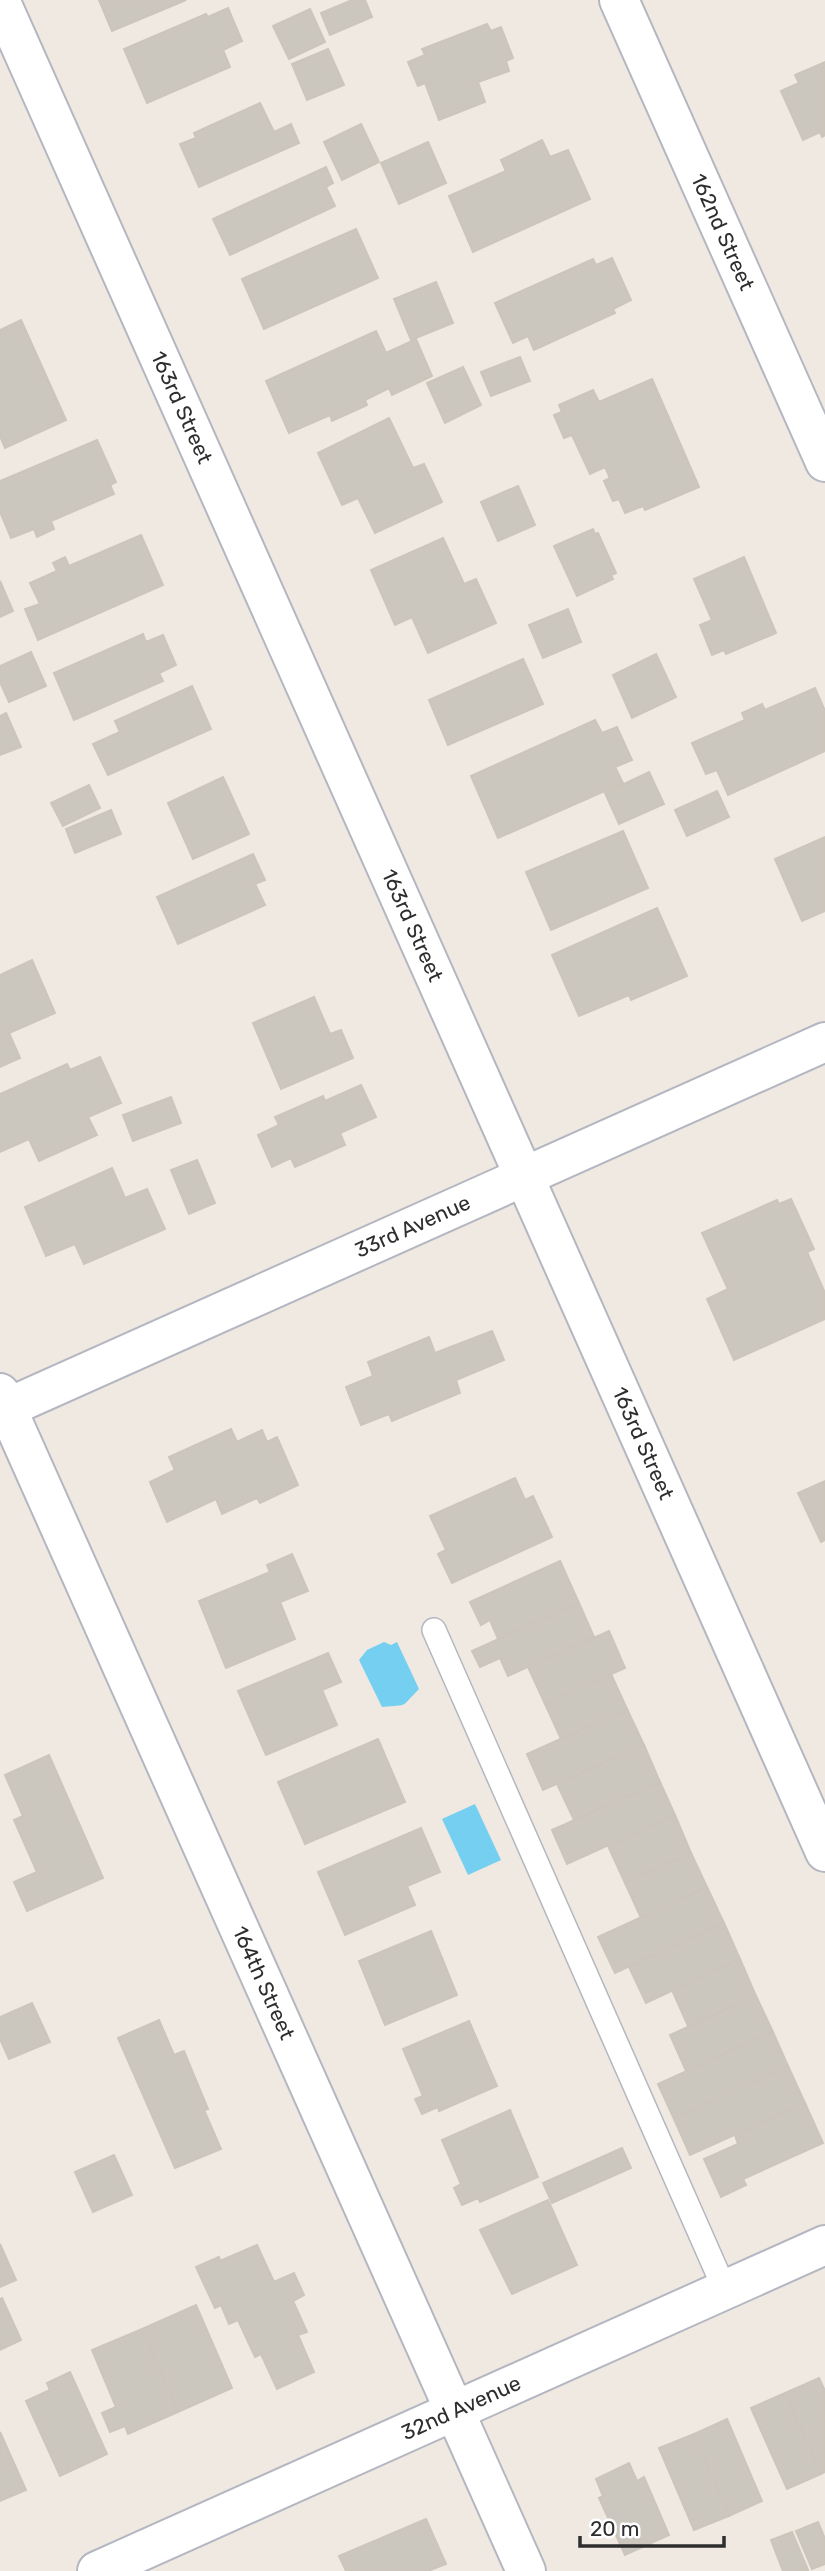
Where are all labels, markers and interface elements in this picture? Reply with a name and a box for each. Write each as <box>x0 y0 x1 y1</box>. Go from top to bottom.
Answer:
street label: 162nd Street <box>686 170 760 294</box>
street label: 163rd Street <box>146 347 218 467</box>
street label: 163rd Street <box>377 865 449 985</box>
street label: 33rd Avenue <box>351 1189 474 1263</box>
street label: 163rd Street <box>607 1383 679 1503</box>
street label: 164th Street <box>228 1922 300 2043</box>
street label: 32nd Avenue <box>397 2370 525 2445</box>
scale bar <box>580 2504 724 2548</box>
text: 20 m <box>590 2516 639 2541</box>

